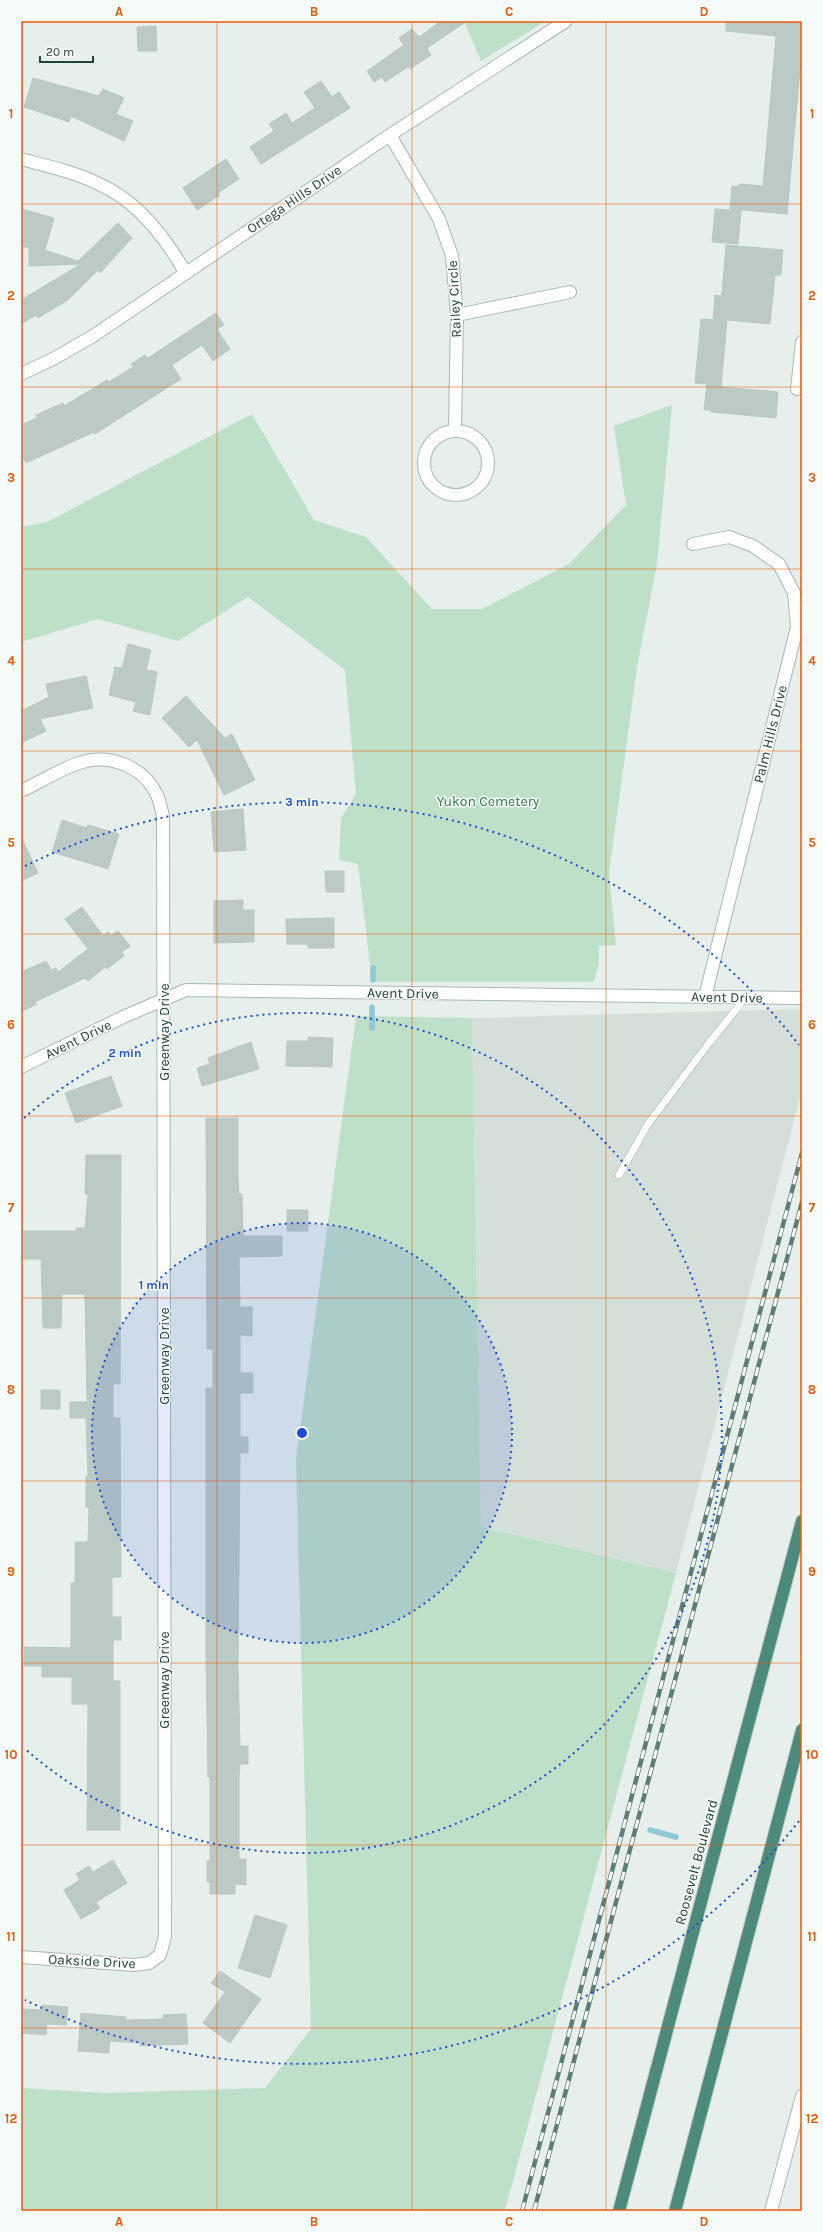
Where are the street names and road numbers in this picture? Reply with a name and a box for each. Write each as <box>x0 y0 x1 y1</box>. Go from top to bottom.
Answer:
street label: Ortega Hills Drive <box>244 162 345 237</box>
street label: Railey Circle <box>444 260 465 338</box>
street label: Palm Hills Drive <box>750 683 791 785</box>
street label: Greenway Drive <box>156 983 173 1081</box>
street label: Avent Drive <box>367 984 439 1003</box>
street label: Avent Drive <box>691 988 763 1007</box>
street label: Avent Drive <box>42 1016 114 1063</box>
street label: Greenway Drive <box>156 1307 173 1405</box>
street label: Greenway Drive <box>156 1631 173 1729</box>
street label: Roosevelt Boulevard <box>672 1798 721 1927</box>
street label: Oakside Drive <box>48 1951 136 1972</box>

